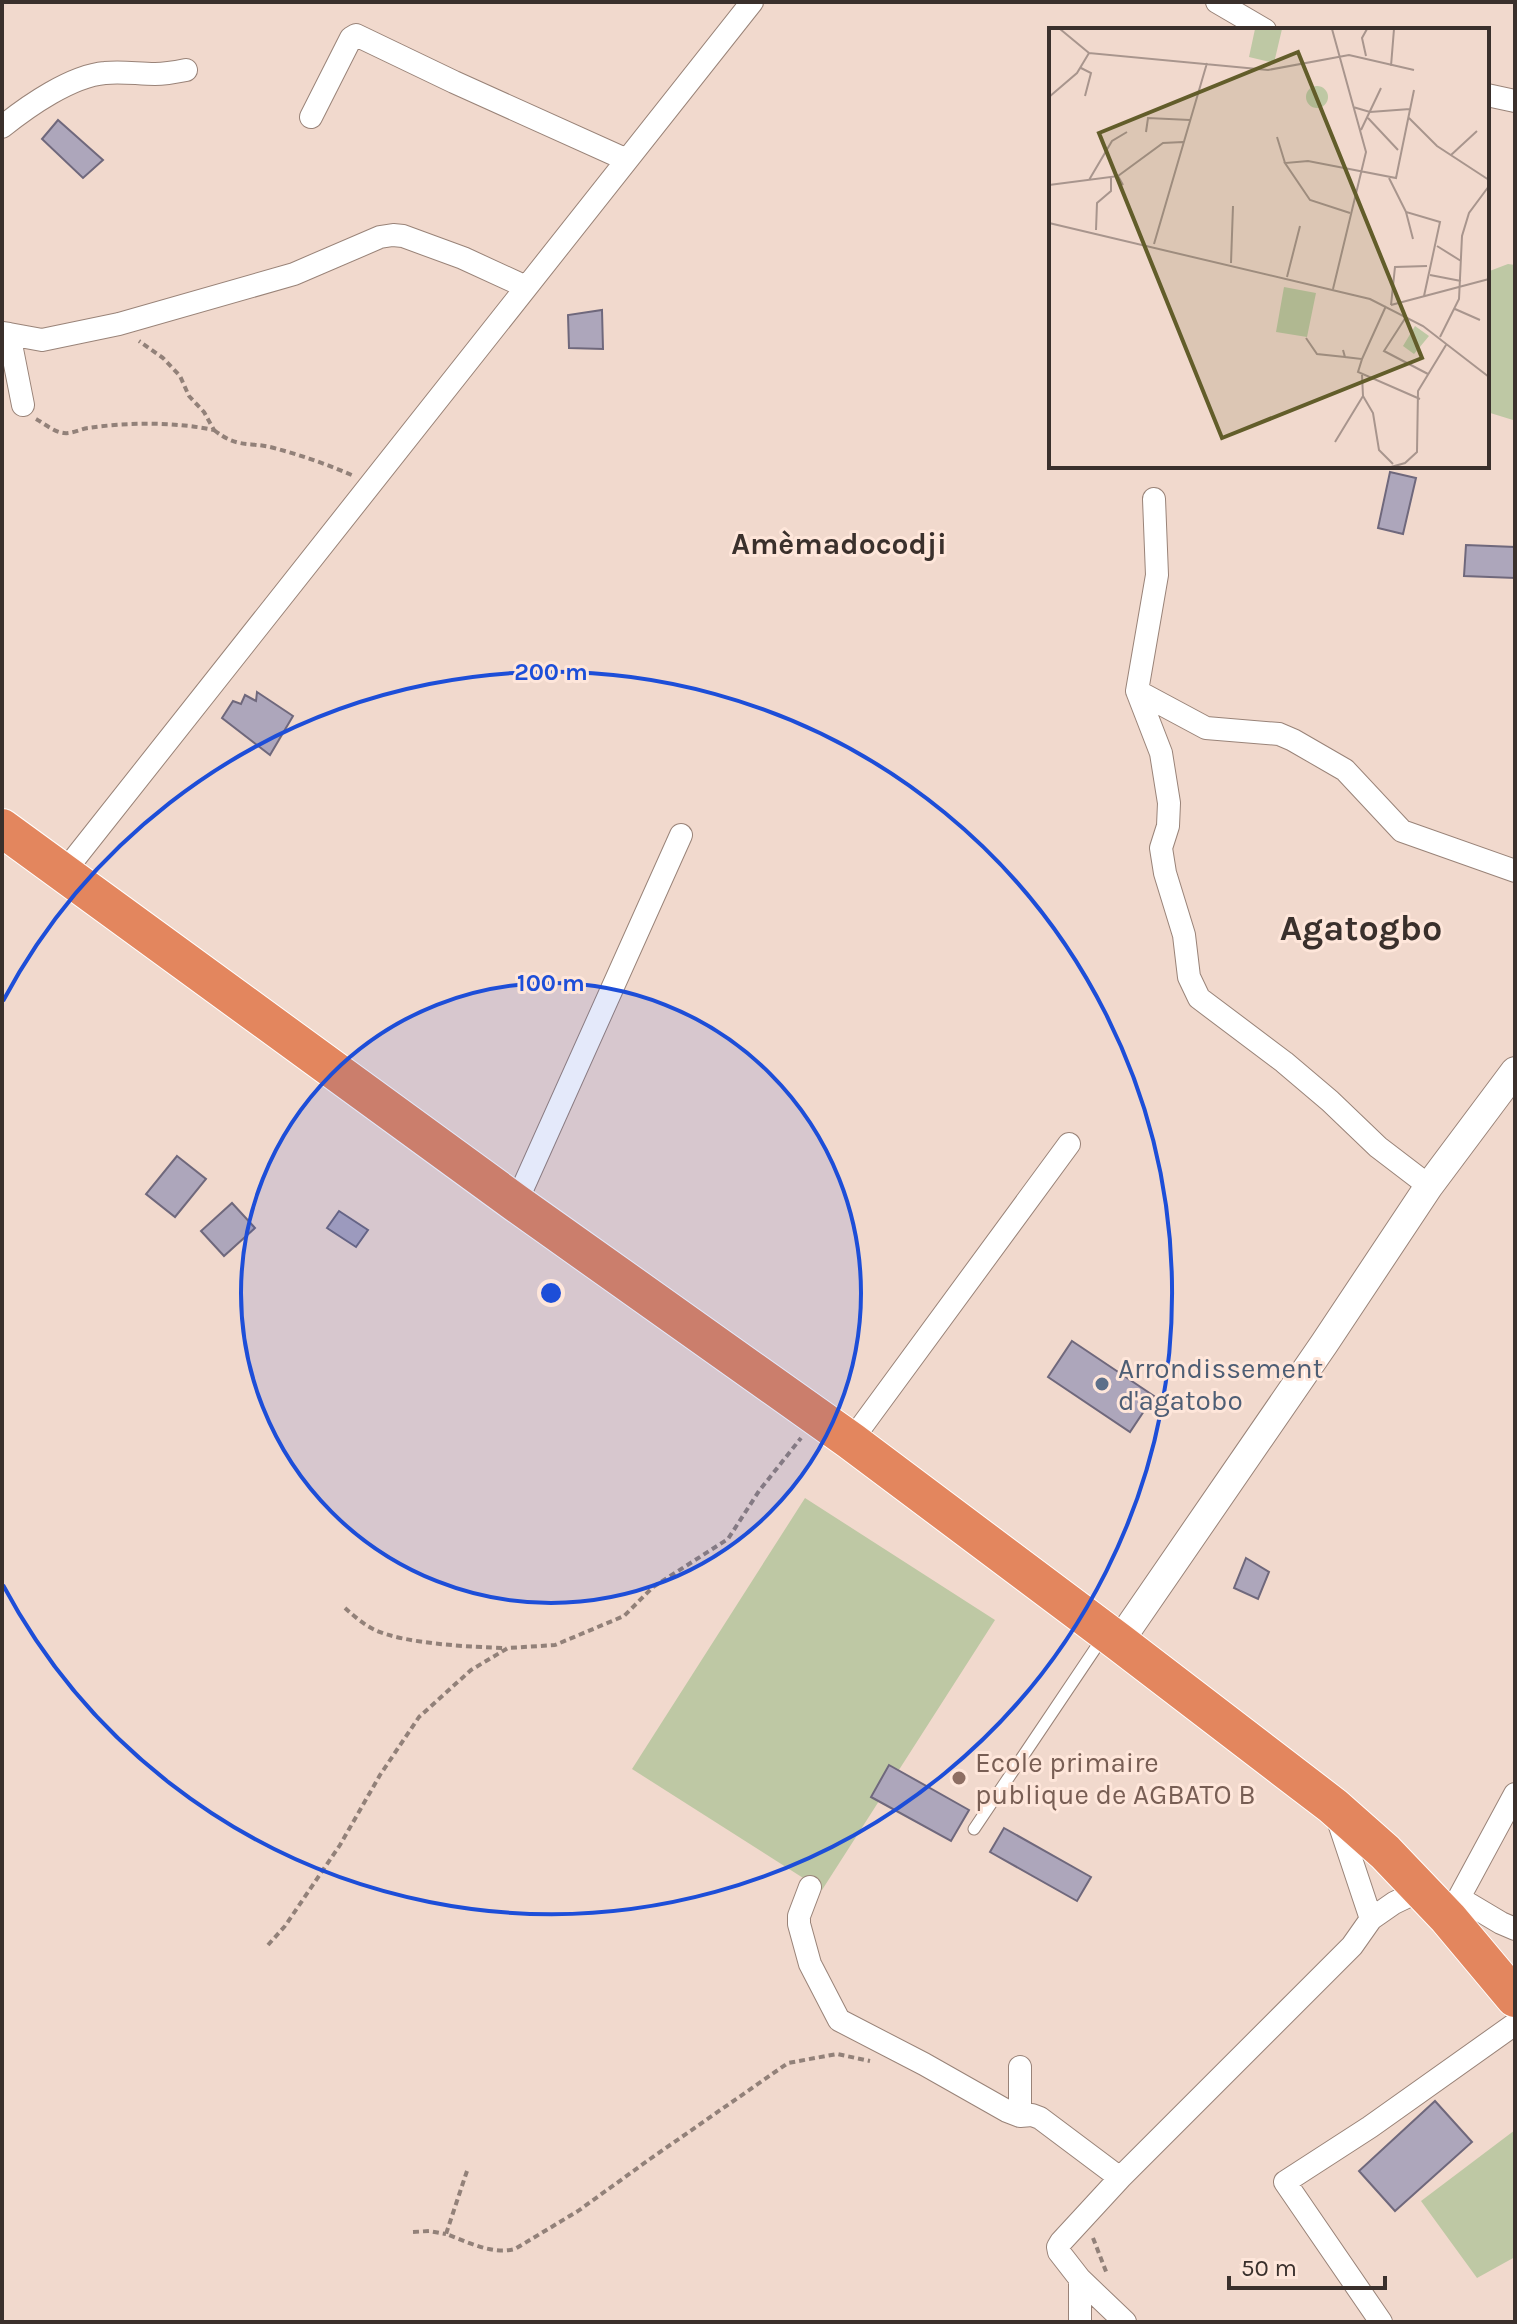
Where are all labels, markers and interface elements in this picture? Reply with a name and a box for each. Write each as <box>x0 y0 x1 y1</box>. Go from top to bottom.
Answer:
inset map <box>1049 28 1489 468</box>
district label: Amèmadocodji <box>731 526 947 562</box>
text: 200 m <box>514 658 588 686</box>
district label: Agatogbo <box>1280 907 1442 950</box>
text: 100 m <box>517 969 585 997</box>
centre of rings <box>537 1279 565 1307</box>
place label: Arrondissement d'agatobo <box>1118 1352 1323 1417</box>
marker: Arrondissement d'agatobo <box>1093 1375 1111 1393</box>
place label: Ecole primaire publique de AGBATO B <box>975 1746 1256 1811</box>
marker: Ecole primaire publique de AGBATO B <box>950 1769 968 1787</box>
scale bar <box>1229 2240 1385 2290</box>
text: 50 m <box>1241 2254 1297 2282</box>

